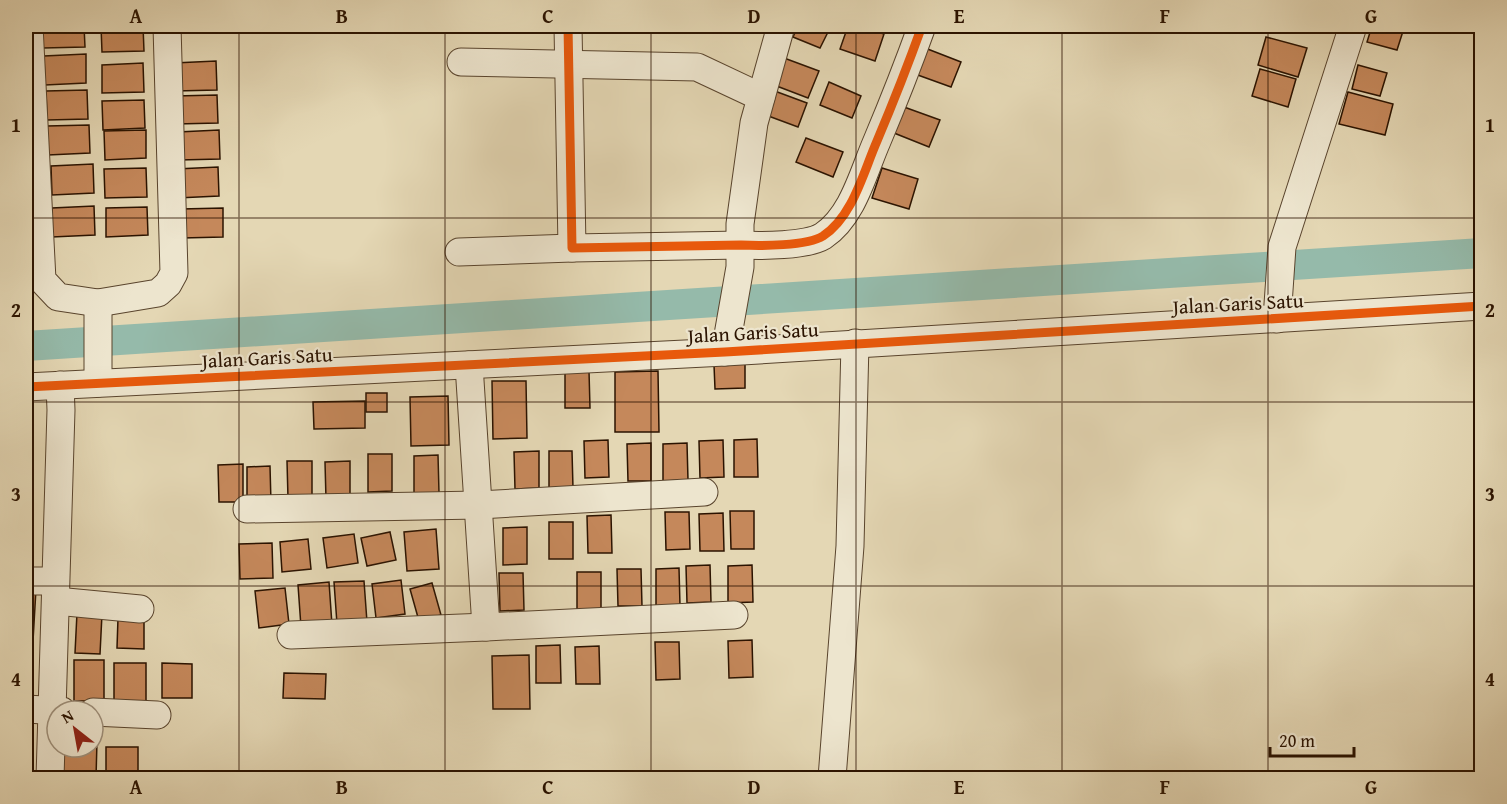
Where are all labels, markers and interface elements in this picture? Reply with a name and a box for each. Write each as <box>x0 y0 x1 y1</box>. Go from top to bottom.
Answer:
text: A <box>130 1 143 30</box>
text: B <box>336 1 348 30</box>
text: C <box>542 1 554 30</box>
text: D <box>747 1 761 30</box>
text: E <box>954 1 965 30</box>
text: F <box>1160 1 1170 30</box>
text: G <box>1365 1 1377 30</box>
text: 1 <box>11 110 21 139</box>
text: 1 <box>1485 110 1495 139</box>
street label: Jalan Garis Satu <box>1169 285 1304 321</box>
text: 2 <box>11 295 21 324</box>
text: 2 <box>1485 295 1495 324</box>
street label: Jalan Garis Satu <box>684 314 819 350</box>
street label: Jalan Garis Satu <box>198 339 333 375</box>
text: 3 <box>11 479 21 508</box>
text: 3 <box>1485 479 1495 508</box>
text: 4 <box>11 664 21 693</box>
text: 4 <box>1485 664 1495 693</box>
north arrow <box>45 699 105 759</box>
text: N <box>57 703 78 729</box>
scale bar <box>1270 720 1354 758</box>
text: 20 m <box>1279 727 1315 754</box>
text: A <box>130 772 143 801</box>
text: B <box>336 772 348 801</box>
text: C <box>542 772 554 801</box>
text: D <box>747 772 761 801</box>
text: E <box>954 772 965 801</box>
text: F <box>1160 772 1170 801</box>
text: G <box>1365 772 1377 801</box>

